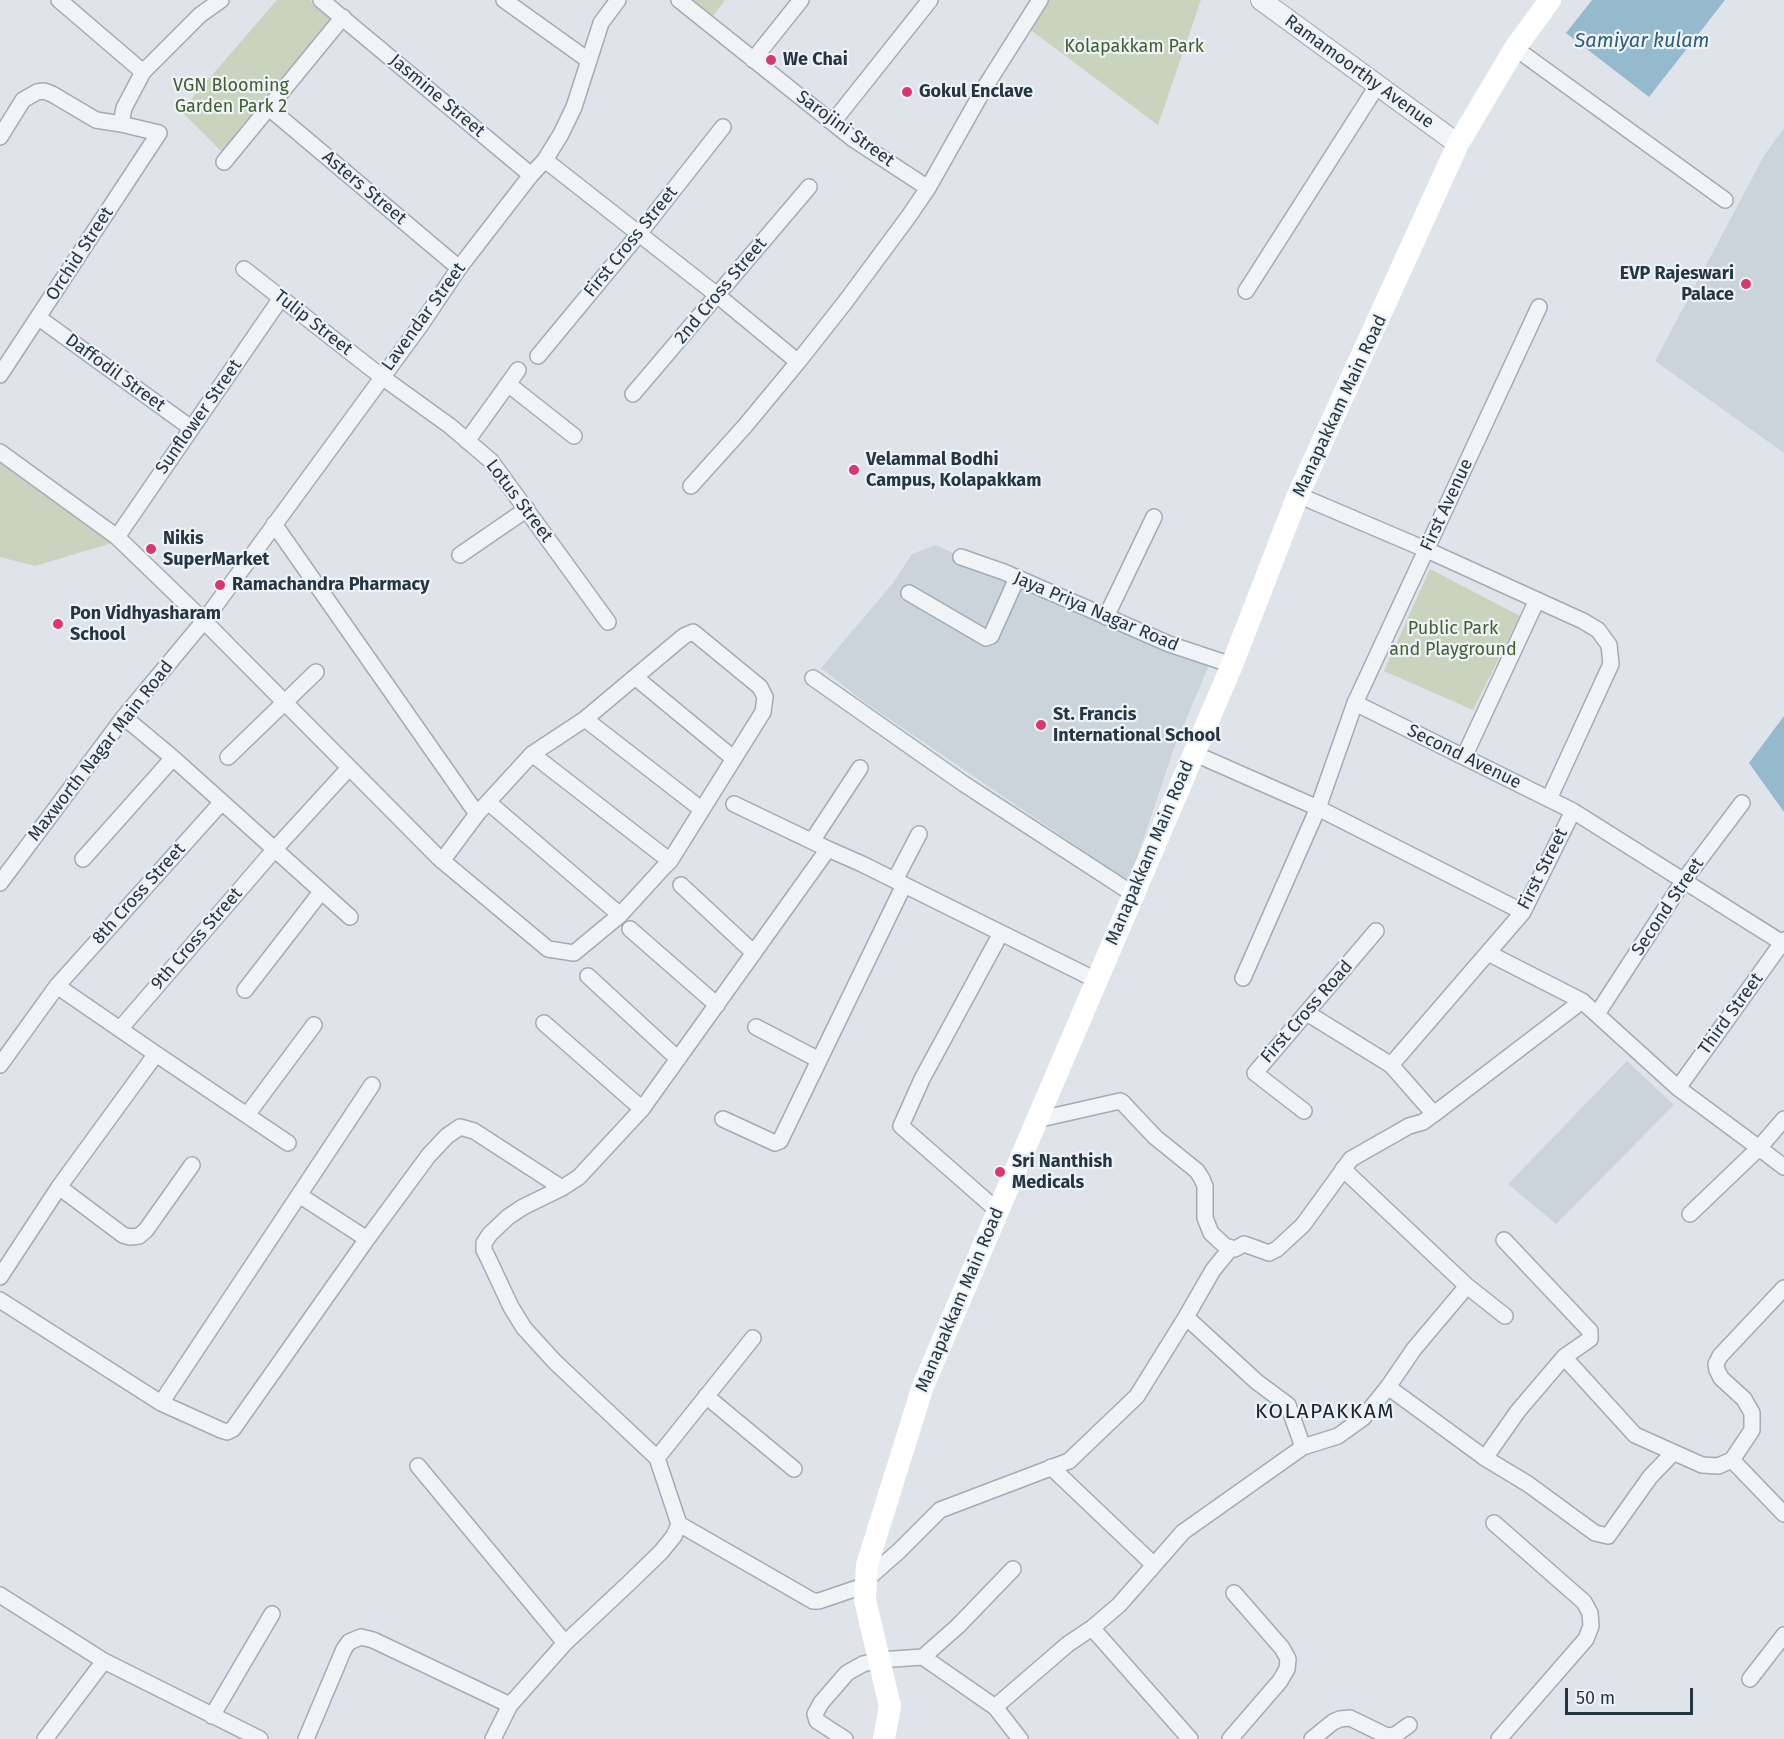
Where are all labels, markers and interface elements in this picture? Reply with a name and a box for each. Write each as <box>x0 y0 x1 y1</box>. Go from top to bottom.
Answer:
street label: Ramamoorthy Avenue <box>1280 11 1438 133</box>
water label: Samiyar kulam <box>1575 29 1709 53</box>
park label: Kolapakkam Park <box>1064 36 1204 58</box>
place label: We Chai <box>783 49 848 71</box>
street label: Jasmine Street <box>385 50 489 142</box>
marker: We Chai <box>764 53 778 67</box>
park label: VGN Blooming Garden Park 2 <box>173 75 289 118</box>
place label: Gokul Enclave <box>919 81 1033 103</box>
marker: Gokul Enclave <box>900 85 914 99</box>
street label: Sarojini Street <box>792 86 898 172</box>
street label: Asters Street <box>317 146 411 230</box>
street label: First Cross Street <box>580 182 682 302</box>
street label: Orchid Street <box>42 203 118 305</box>
street label: 2nd Cross Street <box>670 234 772 348</box>
street label: Lavendar Street <box>377 259 471 375</box>
place label: EVP Rajeswari Palace <box>1620 263 1734 306</box>
marker: EVP Rajeswari Palace <box>1739 277 1753 291</box>
street label: Tulip Street <box>269 286 357 360</box>
street label: Manapakkam Main Road <box>1288 312 1392 500</box>
street label: Daffodil Street <box>61 329 169 417</box>
street label: Sunflower Street <box>151 355 247 479</box>
place label: Velammal Bodhi Campus, Kolapakkam <box>866 449 1041 492</box>
street label: Lotus Street <box>481 455 557 547</box>
street label: First Avenue <box>1416 455 1478 555</box>
marker: Velammal Bodhi Campus, Kolapakkam <box>847 463 861 477</box>
place label: Nikis SuperMarket <box>163 528 269 570</box>
marker: Nikis SuperMarket <box>144 542 158 556</box>
street label: Jaya Priya Nagar Road <box>1010 567 1182 657</box>
place label: Ramachandra Pharmacy <box>232 574 430 596</box>
marker: Ramachandra Pharmacy <box>213 578 227 592</box>
place label: Pon Vidhyasharam School <box>70 603 221 646</box>
marker: Pon Vidhyasharam School <box>51 617 65 631</box>
park label: Public Park and Playground <box>1389 618 1517 660</box>
street label: Maxworth Nagar Main Road <box>24 657 178 845</box>
place label: St. Francis International School <box>1053 704 1221 746</box>
marker: St. Francis International School <box>1034 718 1048 732</box>
street label: Second Avenue <box>1403 720 1525 794</box>
street label: Manapakkam Main Road <box>1101 758 1199 948</box>
street label: First Street <box>1513 825 1573 913</box>
street label: 8th Cross Street <box>88 839 190 949</box>
street label: Second Street <box>1627 854 1709 960</box>
street label: 9th Cross Street <box>147 884 247 994</box>
street label: First Cross Road <box>1256 956 1358 1068</box>
street label: Third Street <box>1694 969 1768 1059</box>
place label: Sri Nanthish Medicals <box>1012 1151 1113 1194</box>
marker: Sri Nanthish Medicals <box>993 1165 1007 1179</box>
street label: Manapakkam Main Road <box>911 1205 1009 1395</box>
district label: KOLAPAKKAM <box>1255 1399 1395 1425</box>
scale bar <box>1568 1676 1696 1714</box>
text: 50 m <box>1576 1687 1615 1709</box>

